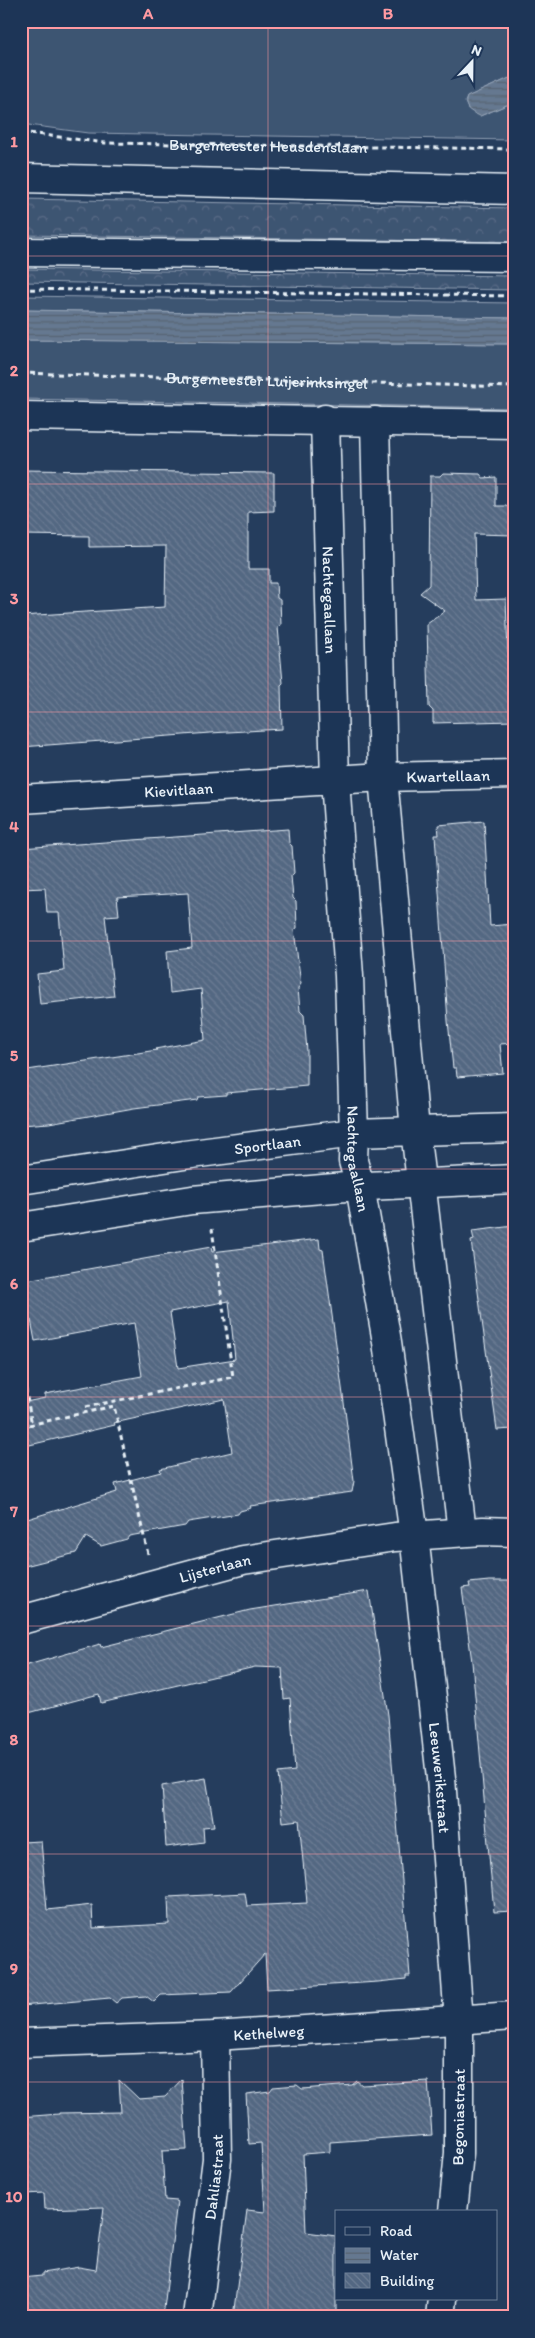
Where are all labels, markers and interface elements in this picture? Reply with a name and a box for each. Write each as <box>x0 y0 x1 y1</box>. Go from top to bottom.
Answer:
text: A <box>142 4 154 23</box>
text: B <box>383 4 394 23</box>
north arrow <box>448 38 498 88</box>
text: N <box>469 41 484 60</box>
text: 1 <box>10 132 18 151</box>
street label: Burgemeester Heusdenslaan <box>169 135 368 157</box>
text: 2 <box>10 361 19 380</box>
street label: Burgemeester Luijerinksingel <box>166 368 368 393</box>
street label: Nachtegaallaan <box>319 546 340 654</box>
text: 3 <box>10 589 19 608</box>
street label: Kwartellaan <box>406 766 490 786</box>
street label: Kievitlaan <box>144 778 214 801</box>
text: 4 <box>9 817 19 836</box>
text: 5 <box>10 1046 19 1065</box>
street label: Nachtegaallaan <box>343 1105 373 1213</box>
street label: Sportlaan <box>233 1131 302 1158</box>
text: 6 <box>10 1274 19 1293</box>
text: 7 <box>9 1502 18 1521</box>
street label: Lijsterlaan <box>177 1550 252 1587</box>
street label: Leeuwerikstraat <box>425 1721 454 1834</box>
text: 8 <box>10 1730 19 1749</box>
text: 9 <box>10 1959 18 1978</box>
street label: Kethelweg <box>233 2021 306 2045</box>
street label: Begoniastraat <box>448 2069 469 2166</box>
street label: Dahliastraat <box>200 2134 227 2221</box>
text: 10 <box>5 2187 23 2206</box>
legend <box>335 2210 498 2300</box>
text: Road <box>380 2222 413 2240</box>
text: Water <box>380 2246 419 2264</box>
text: Building <box>380 2272 434 2290</box>

